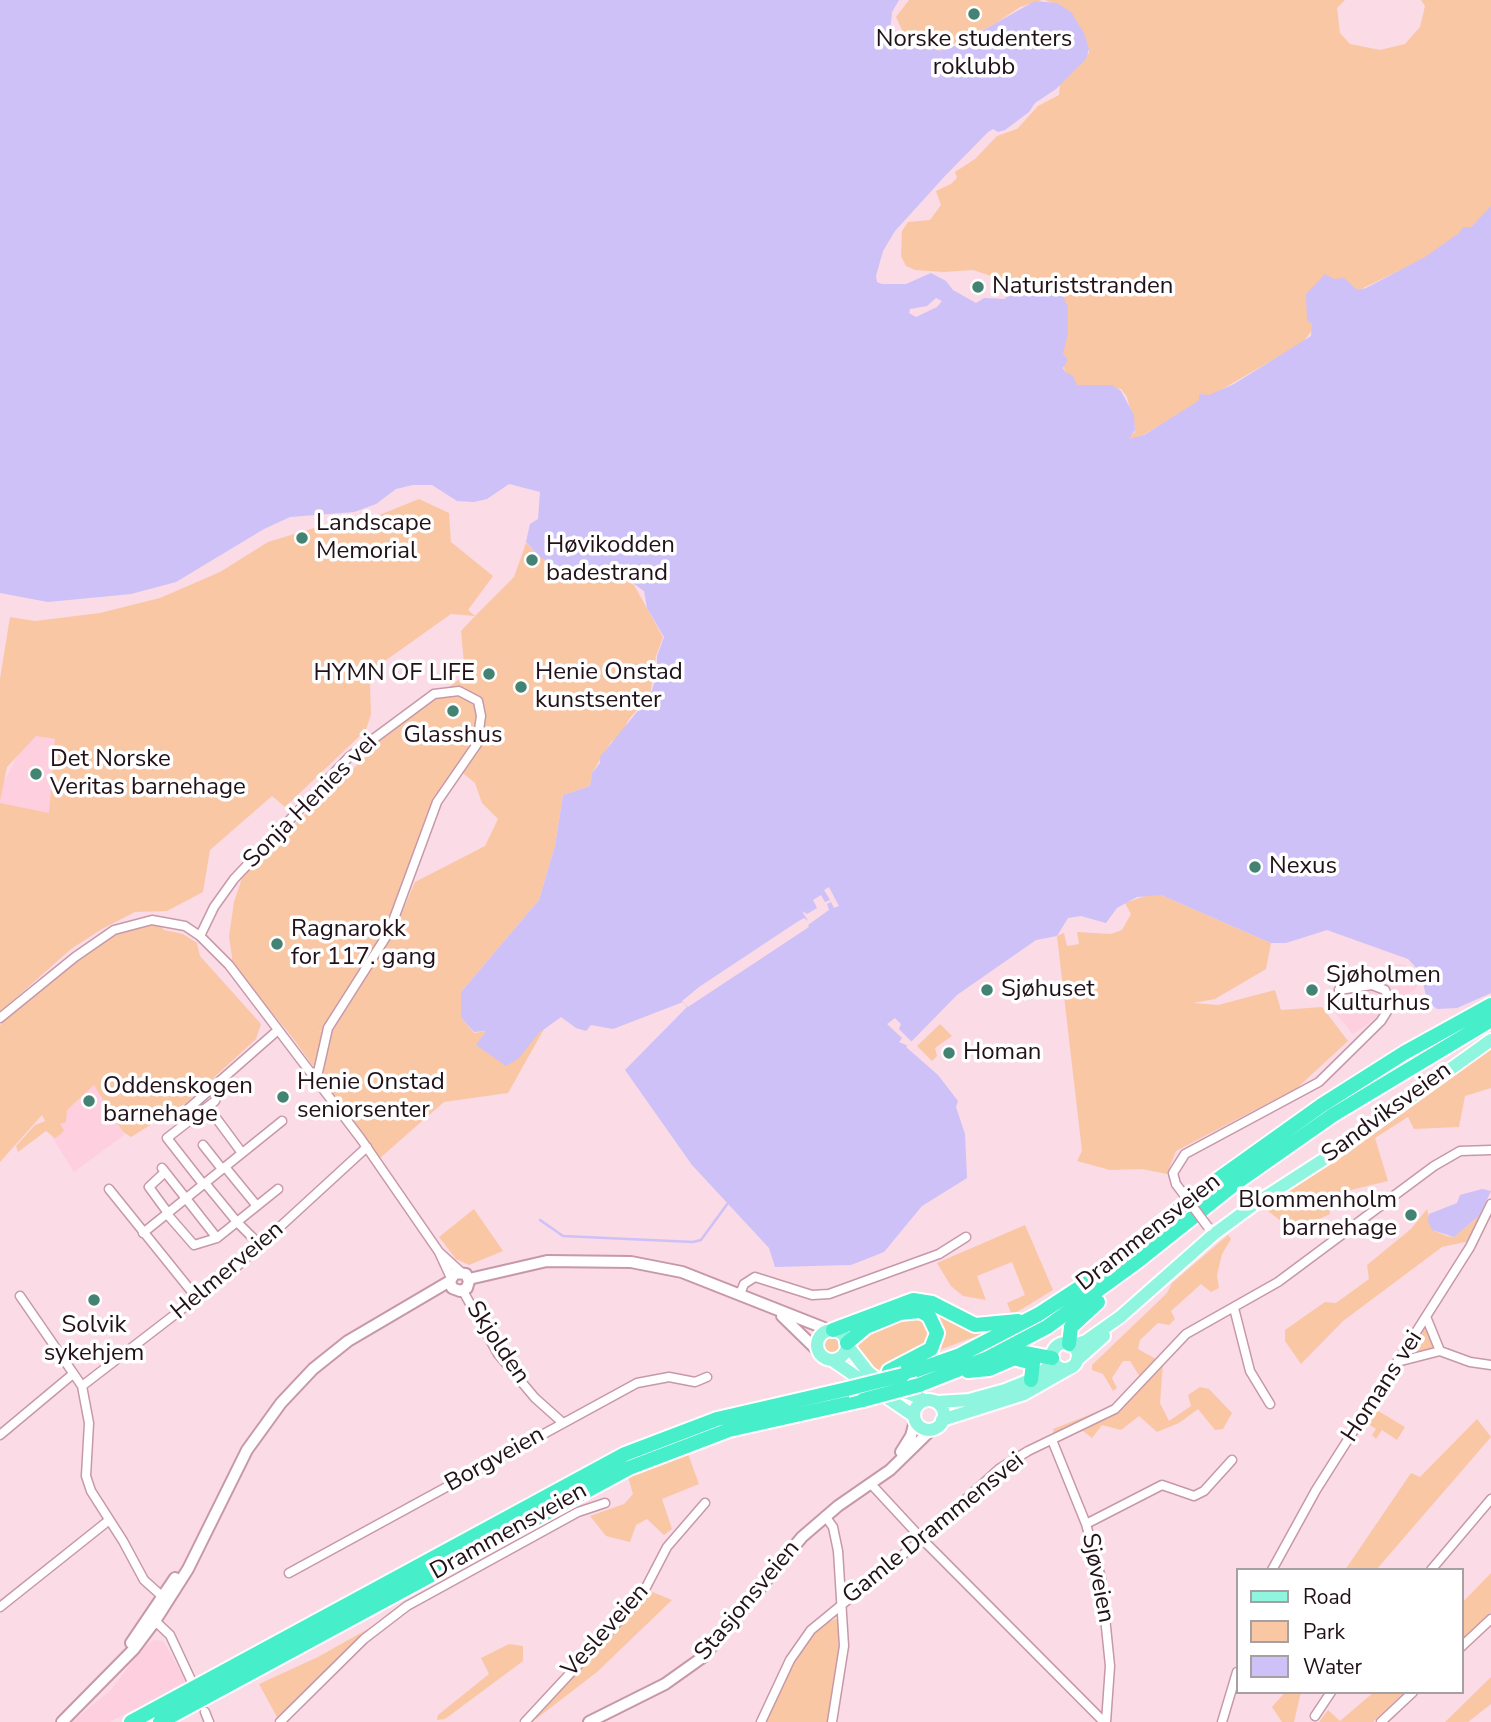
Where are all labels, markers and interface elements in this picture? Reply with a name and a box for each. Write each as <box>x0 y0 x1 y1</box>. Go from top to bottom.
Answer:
marker: Norske studenters roklubb <box>966 6 982 22</box>
place label: Norske studenters roklubb <box>876 26 1072 82</box>
place label: Naturiststranden <box>992 273 1173 301</box>
marker: Naturiststranden <box>970 279 986 295</box>
place label: Landscape Memorial <box>316 510 431 566</box>
marker: Landscape Memorial <box>294 530 310 546</box>
place label: Høvikodden badestrand <box>546 532 675 588</box>
marker: Høvikodden badestrand <box>524 552 540 568</box>
place label: Henie Onstad kunstsenter <box>535 659 683 715</box>
place label: HYMN OF LIFE <box>314 660 475 688</box>
marker: HYMN OF LIFE <box>481 666 497 682</box>
marker: Henie Onstad kunstsenter <box>513 679 529 695</box>
marker: Glasshus <box>445 703 461 719</box>
place label: Glasshus <box>404 722 502 750</box>
street label: Sonja Henies vei <box>238 729 384 875</box>
place label: Det Norske Veritas barnehage <box>50 746 246 802</box>
marker: Det Norske Veritas barnehage <box>28 766 44 782</box>
place label: Nexus <box>1269 853 1337 881</box>
marker: Nexus <box>1247 859 1263 875</box>
place label: Ragnarokk for 117. gang <box>291 916 436 972</box>
marker: Ragnarokk for 117. gang <box>269 936 285 952</box>
place label: Sjøholmen Kulturhus <box>1326 962 1441 1018</box>
place label: Sjøhuset <box>1001 976 1095 1004</box>
marker: Sjøhuset <box>979 982 995 998</box>
marker: Sjøholmen Kulturhus <box>1304 982 1320 998</box>
place label: Homan <box>963 1039 1042 1067</box>
marker: Homan <box>941 1045 957 1061</box>
street label: Sandviksveien <box>1317 1056 1457 1170</box>
place label: Henie Onstad seniorsenter <box>297 1069 445 1125</box>
place label: Oddenskogen barnehage <box>103 1073 253 1129</box>
marker: Henie Onstad seniorsenter <box>275 1089 291 1105</box>
marker: Oddenskogen barnehage <box>81 1093 97 1109</box>
street label: Drammensveien <box>1071 1168 1227 1298</box>
place label: Blommenholm barnehage <box>1238 1187 1397 1243</box>
marker: Blommenholm barnehage <box>1403 1207 1419 1223</box>
street label: Helmerveien <box>166 1216 290 1326</box>
marker: Solvik sykehjem <box>86 1292 102 1308</box>
street label: Skjolden <box>459 1296 535 1390</box>
place label: Solvik sykehjem <box>44 1312 144 1368</box>
street label: Homans vei <box>1336 1326 1430 1448</box>
street label: Borgveien <box>440 1421 550 1499</box>
street label: Gamle Drammensvei <box>838 1447 1030 1611</box>
street label: Drammensveien <box>426 1477 592 1587</box>
street label: Sjøveien <box>1074 1531 1120 1625</box>
street label: Stasjonsveien <box>689 1535 807 1667</box>
legend <box>1236 1568 1463 1694</box>
street label: Vesleveien <box>557 1578 655 1684</box>
text: Road <box>1303 1583 1352 1611</box>
text: Park <box>1303 1618 1345 1646</box>
text: Water <box>1303 1653 1362 1681</box>

